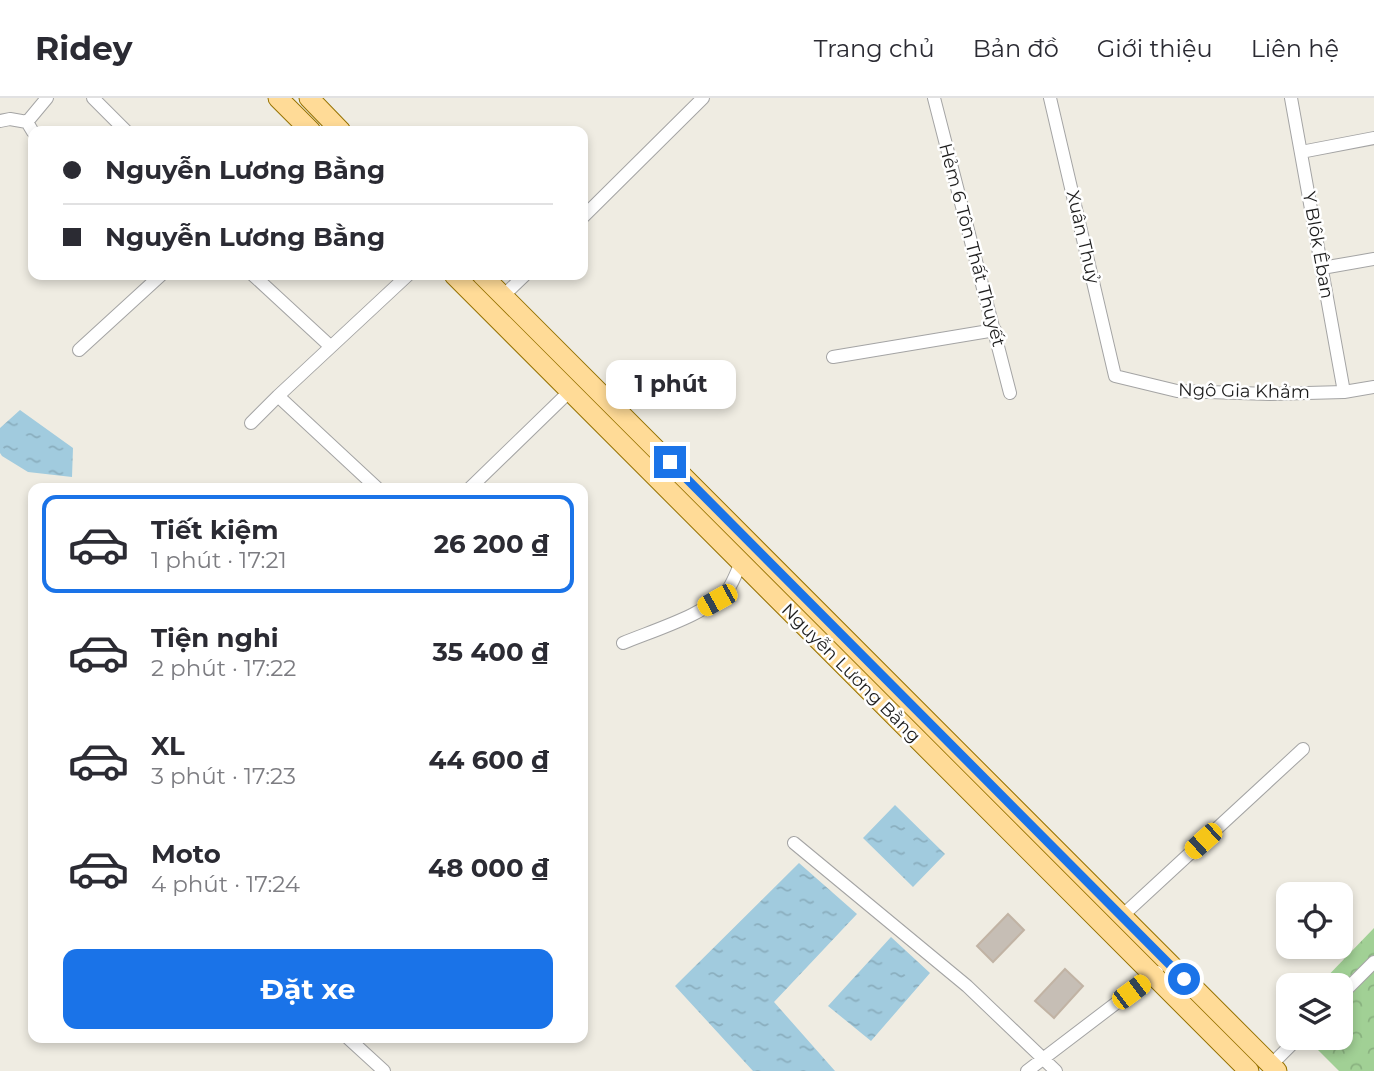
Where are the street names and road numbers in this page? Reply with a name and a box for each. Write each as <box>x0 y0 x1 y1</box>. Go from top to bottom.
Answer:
street label: Hẻm 6 Tôn Thất Thuyết <box>934 141 1010 349</box>
street label: Xuân Thuỷ <box>1062 188 1104 286</box>
street label: Y Blôk Êban <box>1298 190 1338 300</box>
street label: Ngô Gia Khảm <box>1178 379 1310 403</box>
street label: Nguyễn Lương Bằng <box>777 599 925 747</box>

